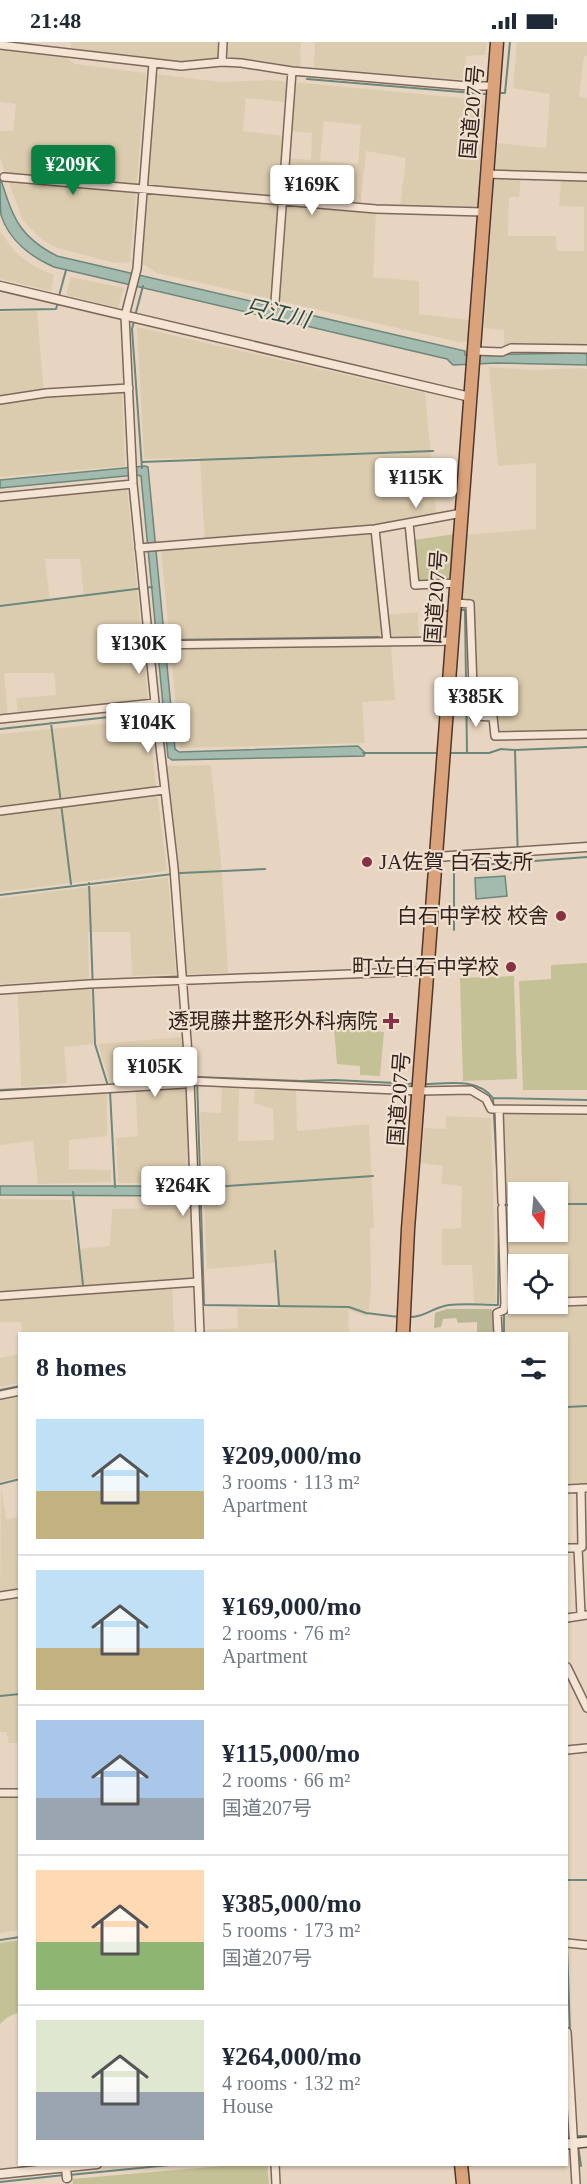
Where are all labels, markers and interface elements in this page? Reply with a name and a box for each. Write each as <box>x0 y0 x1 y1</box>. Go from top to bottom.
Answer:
text: 21:48 <box>30 8 81 33</box>
street label: 国道207号 <box>456 64 488 160</box>
pin: ¥209K <box>31 145 115 196</box>
text: ¥209K <box>45 153 101 175</box>
pin: ¥169K <box>270 165 354 216</box>
text: ¥169K <box>284 173 340 195</box>
water label: 只江川 <box>242 293 314 333</box>
pin: ¥115K <box>374 458 458 509</box>
text: ¥115K <box>389 466 443 488</box>
street label: 国道207号 <box>421 549 451 645</box>
pin: ¥130K <box>97 624 181 675</box>
text: ¥130K <box>111 632 167 654</box>
pin: ¥385K <box>434 677 518 728</box>
text: ¥385K <box>448 685 504 707</box>
pin: ¥104K <box>106 703 190 754</box>
text: ¥104K <box>120 711 176 733</box>
place label: JA佐賀 白石支所 <box>379 850 534 874</box>
marker: JA佐賀 白石支所 <box>360 855 374 869</box>
place label: 白石中学校 校舎 <box>397 904 549 928</box>
marker: 白石中学校 校舎 <box>554 909 568 923</box>
place label: 町立白石中学校 <box>352 955 499 979</box>
marker: 町立白石中学校 <box>504 960 518 974</box>
place label: 透現藤井整形外科病院 <box>168 1009 378 1033</box>
marker: 透現藤井整形外科病院 <box>382 1012 400 1030</box>
pin: ¥105K <box>113 1047 197 1098</box>
street label: 国道207号 <box>384 1051 414 1147</box>
text: ¥105K <box>127 1055 183 1077</box>
pin: ¥264K <box>141 1166 225 1217</box>
text: ¥264K <box>155 1174 211 1196</box>
north arrow <box>508 1182 568 1242</box>
map controls <box>508 1182 568 1314</box>
button: locate <box>508 1254 568 1314</box>
icon: filters <box>517 1352 550 1385</box>
text: 8 homes <box>36 1353 126 1382</box>
text: ¥209,000/mo <box>222 1441 361 1470</box>
icon: home <box>84 1443 156 1515</box>
text: 3 rooms · 113 m² <box>222 1471 359 1493</box>
text: Apartment <box>222 1494 308 1516</box>
text: ¥169,000/mo <box>222 1592 361 1621</box>
icon: home <box>84 1594 156 1666</box>
text: 2 rooms · 76 m² <box>222 1622 350 1644</box>
text: Apartment <box>222 1645 308 1667</box>
text: ¥115,000/mo <box>222 1739 360 1768</box>
icon: home <box>84 1744 156 1816</box>
text: 2 rooms · 66 m² <box>222 1769 350 1791</box>
text: 国道207号 <box>222 1797 312 1819</box>
text: ¥385,000/mo <box>222 1889 361 1918</box>
icon: home <box>84 1894 156 1966</box>
text: 5 rooms · 173 m² <box>222 1919 360 1941</box>
text: 国道207号 <box>222 1947 312 1969</box>
text: ¥264,000/mo <box>222 2042 361 2071</box>
icon: home <box>84 2044 156 2116</box>
text: 4 rooms · 132 m² <box>222 2072 360 2094</box>
text: House <box>222 2095 273 2117</box>

